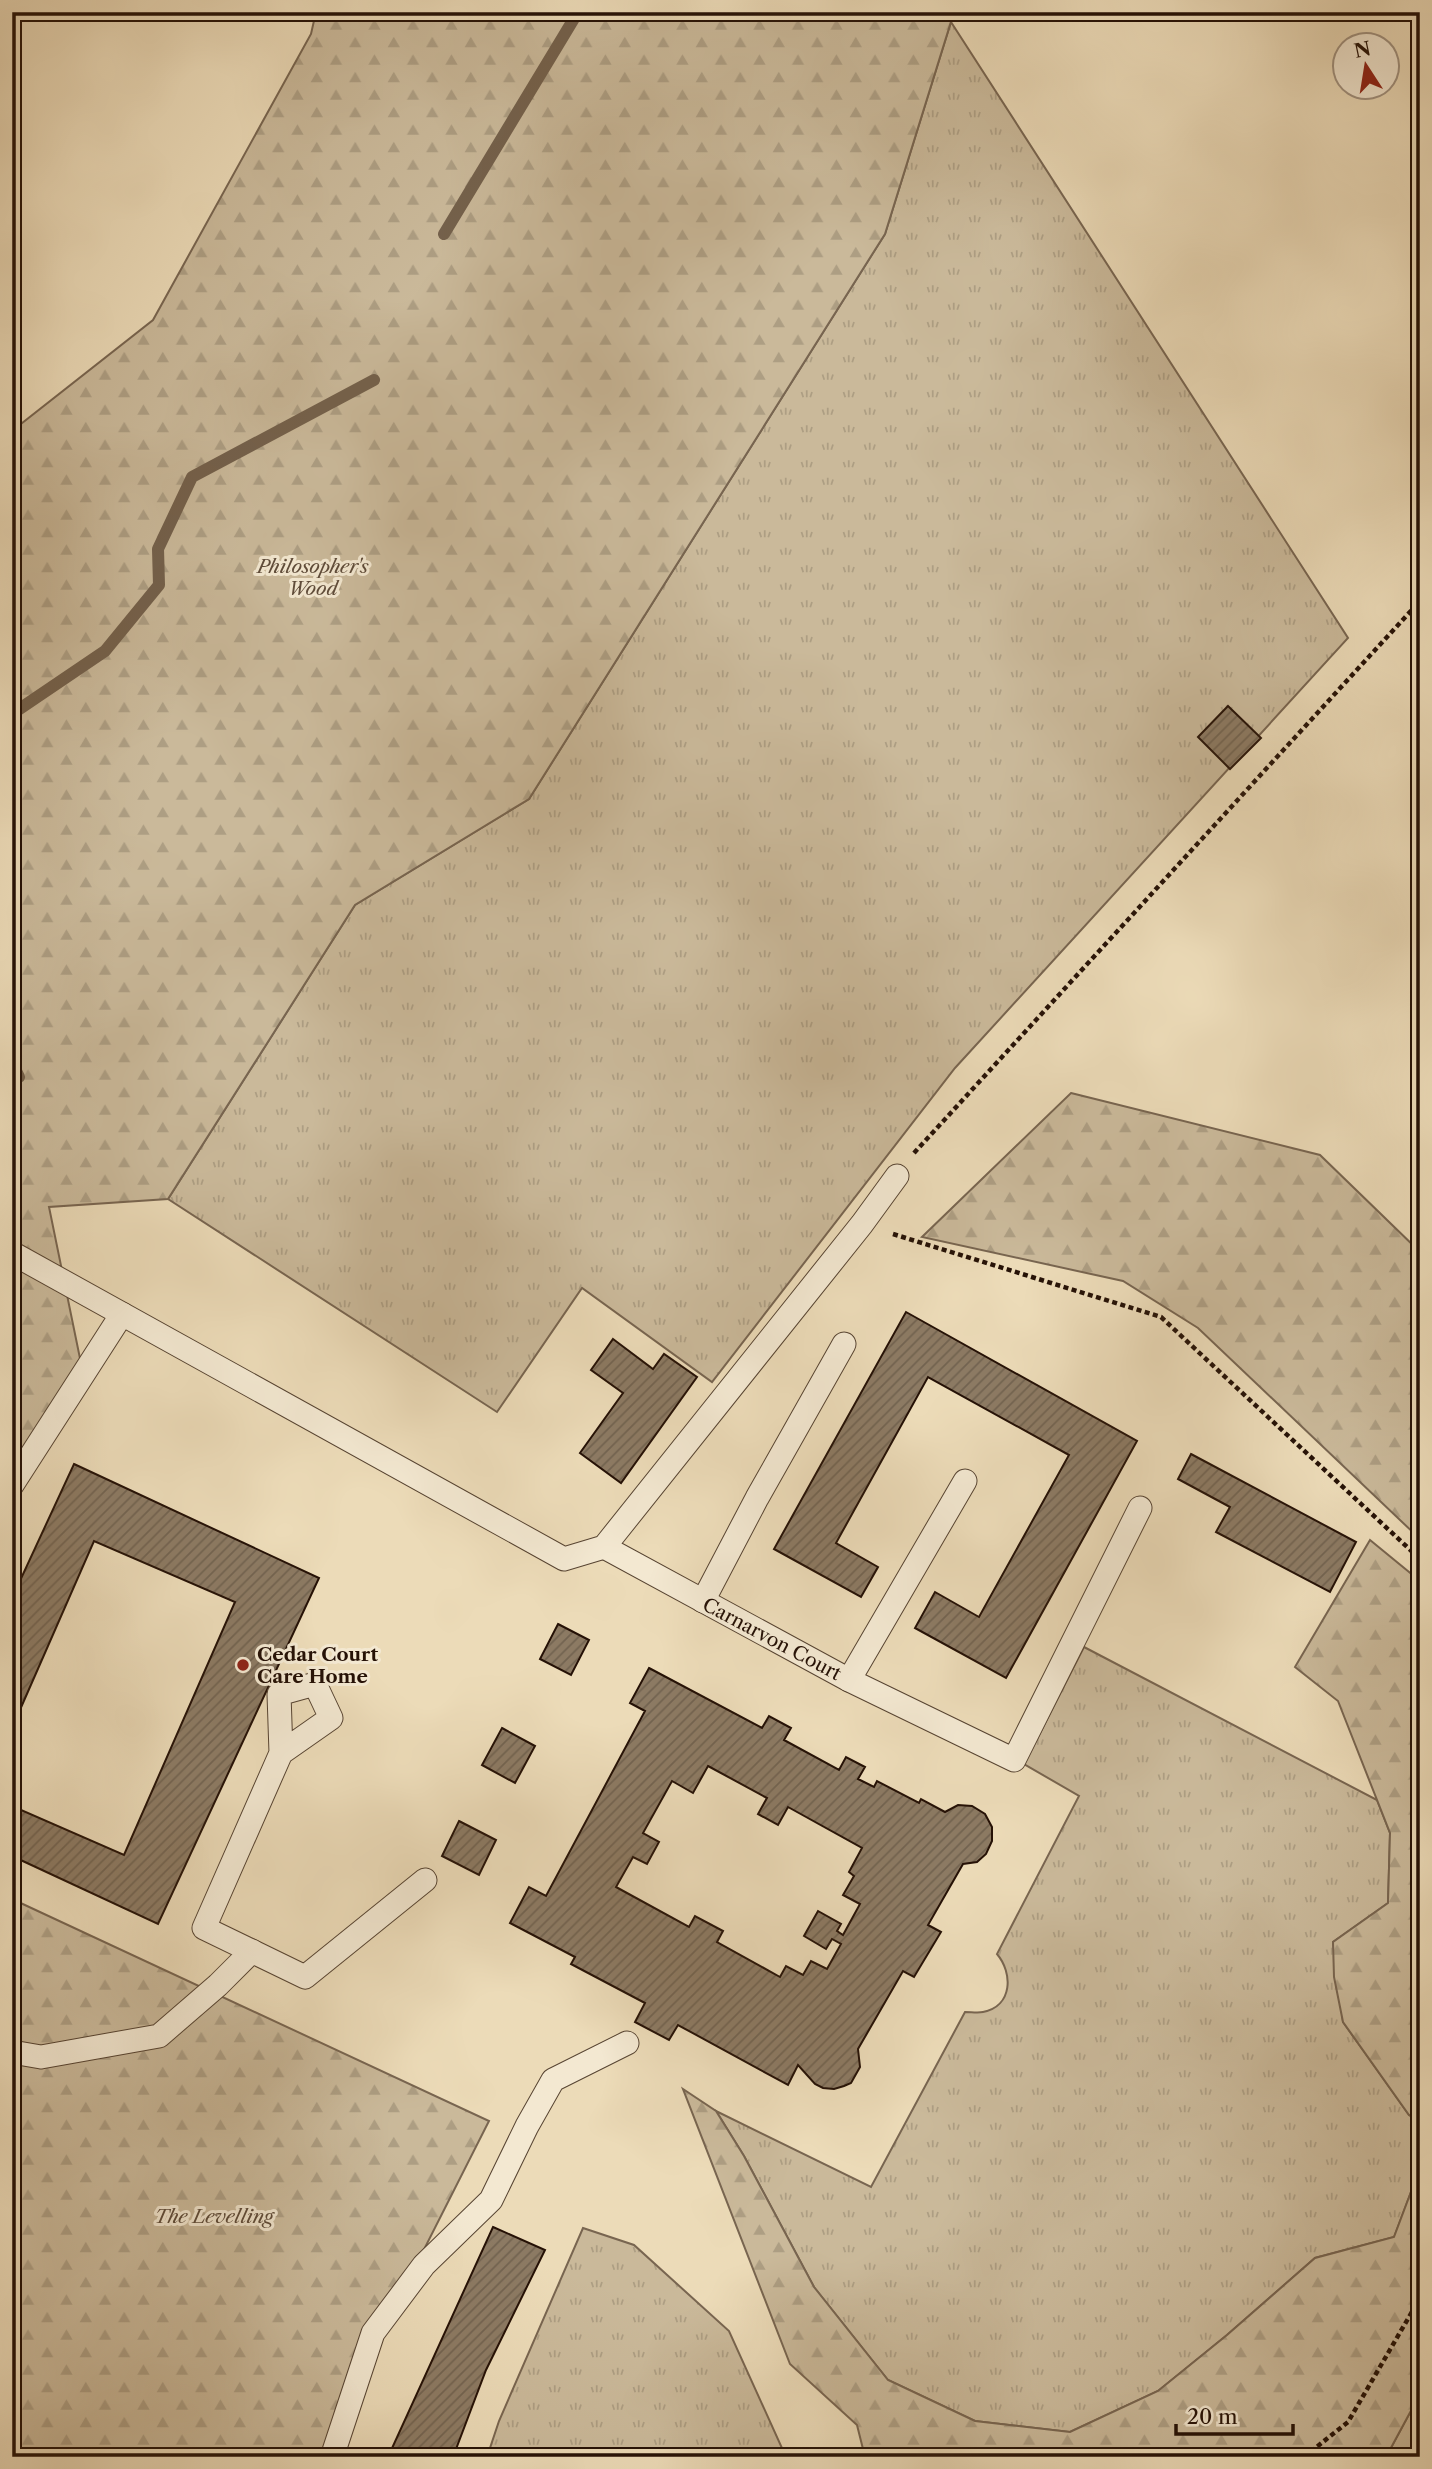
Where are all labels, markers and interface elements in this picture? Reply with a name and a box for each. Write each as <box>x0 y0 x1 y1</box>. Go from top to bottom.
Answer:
north arrow <box>1330 32 1400 102</box>
text: N <box>1352 37 1373 63</box>
park label: Philosopher's Wood <box>255 555 369 600</box>
street label: Carnarvon Court <box>699 1593 845 1685</box>
place label: Cedar Court Care Home <box>257 1643 378 1688</box>
marker: Cedar Court Care Home <box>235 1657 251 1673</box>
park label: The Levelling <box>155 2205 276 2228</box>
scale bar <box>1176 2392 1294 2436</box>
text: 20 m <box>1187 2404 1238 2429</box>

